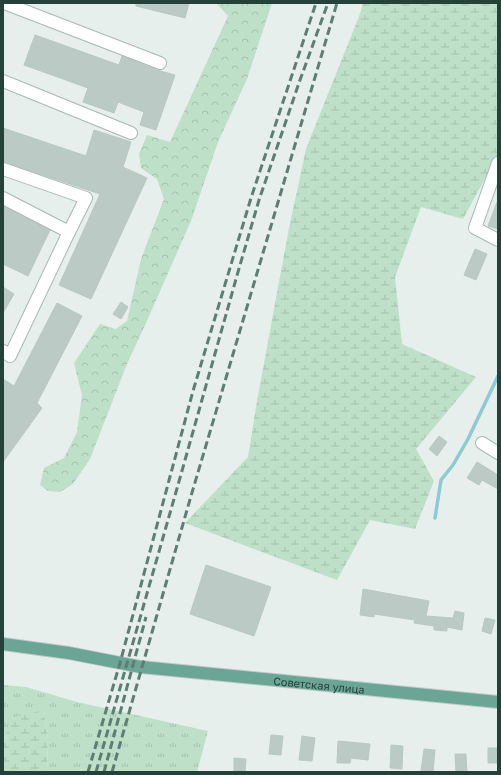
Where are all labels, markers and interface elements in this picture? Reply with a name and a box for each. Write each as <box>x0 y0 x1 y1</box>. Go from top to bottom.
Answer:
street label: Советская улица <box>273 674 365 695</box>

